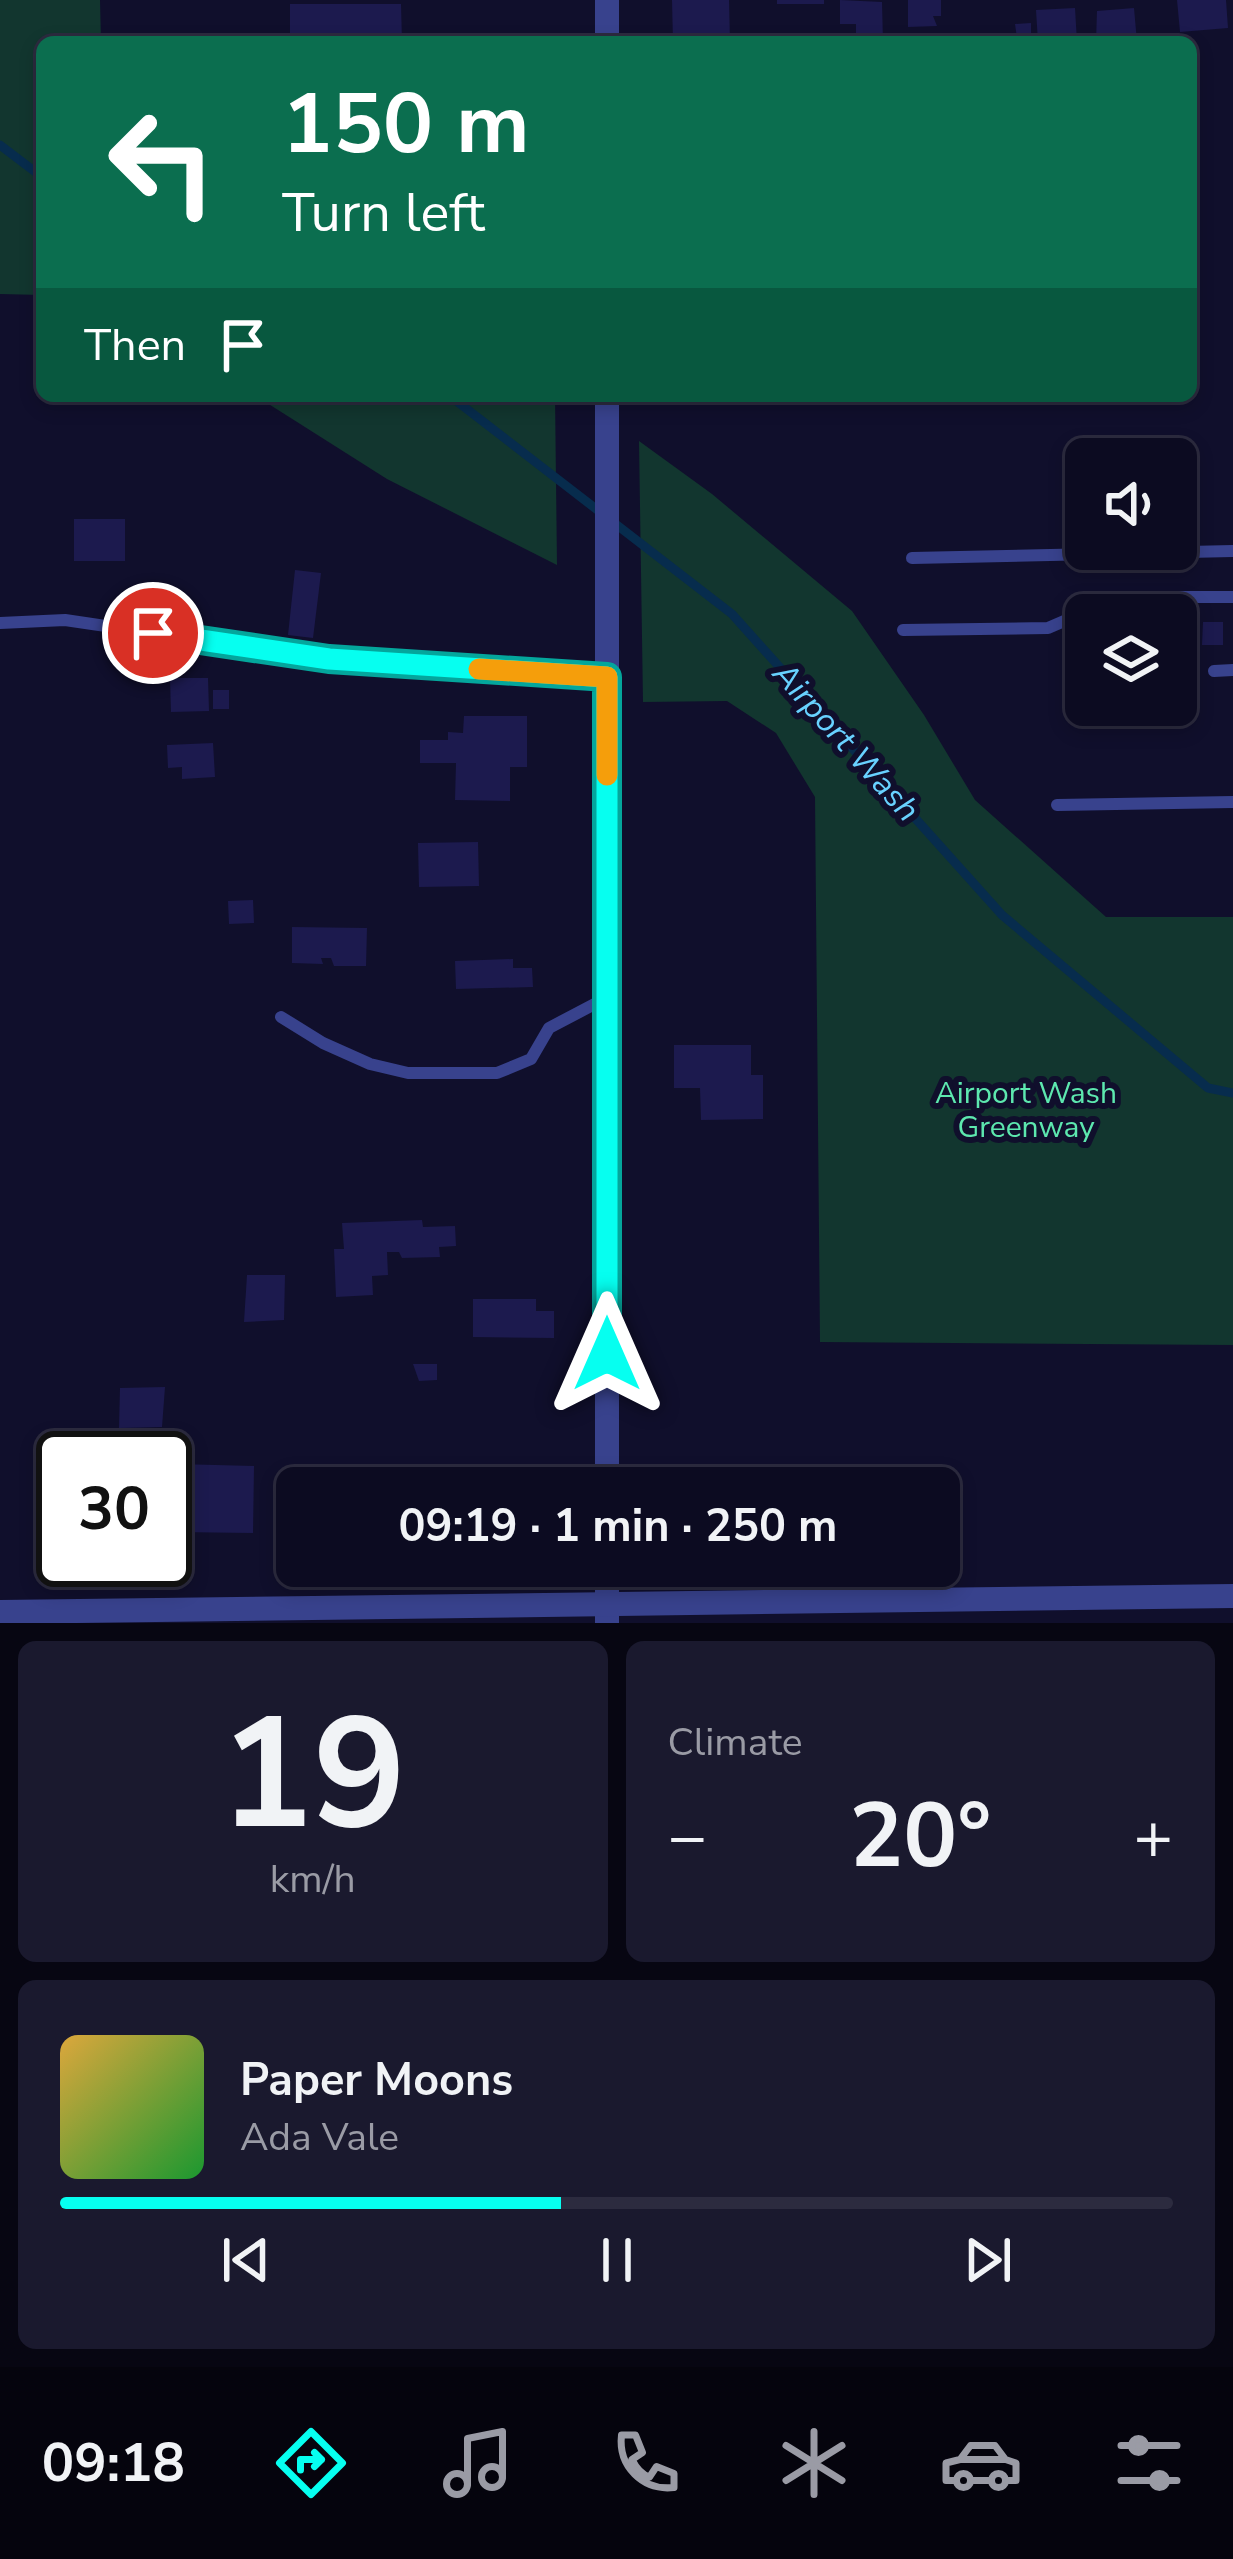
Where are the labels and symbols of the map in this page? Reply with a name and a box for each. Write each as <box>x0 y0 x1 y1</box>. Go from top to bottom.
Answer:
pin <box>102 582 204 684</box>
water label: Airport Wash <box>762 652 930 832</box>
park label: Airport Wash Greenway <box>935 1073 1117 1148</box>
position arrow <box>544 1291 670 1417</box>
speed limit sign: 30 <box>36 1431 192 1587</box>

